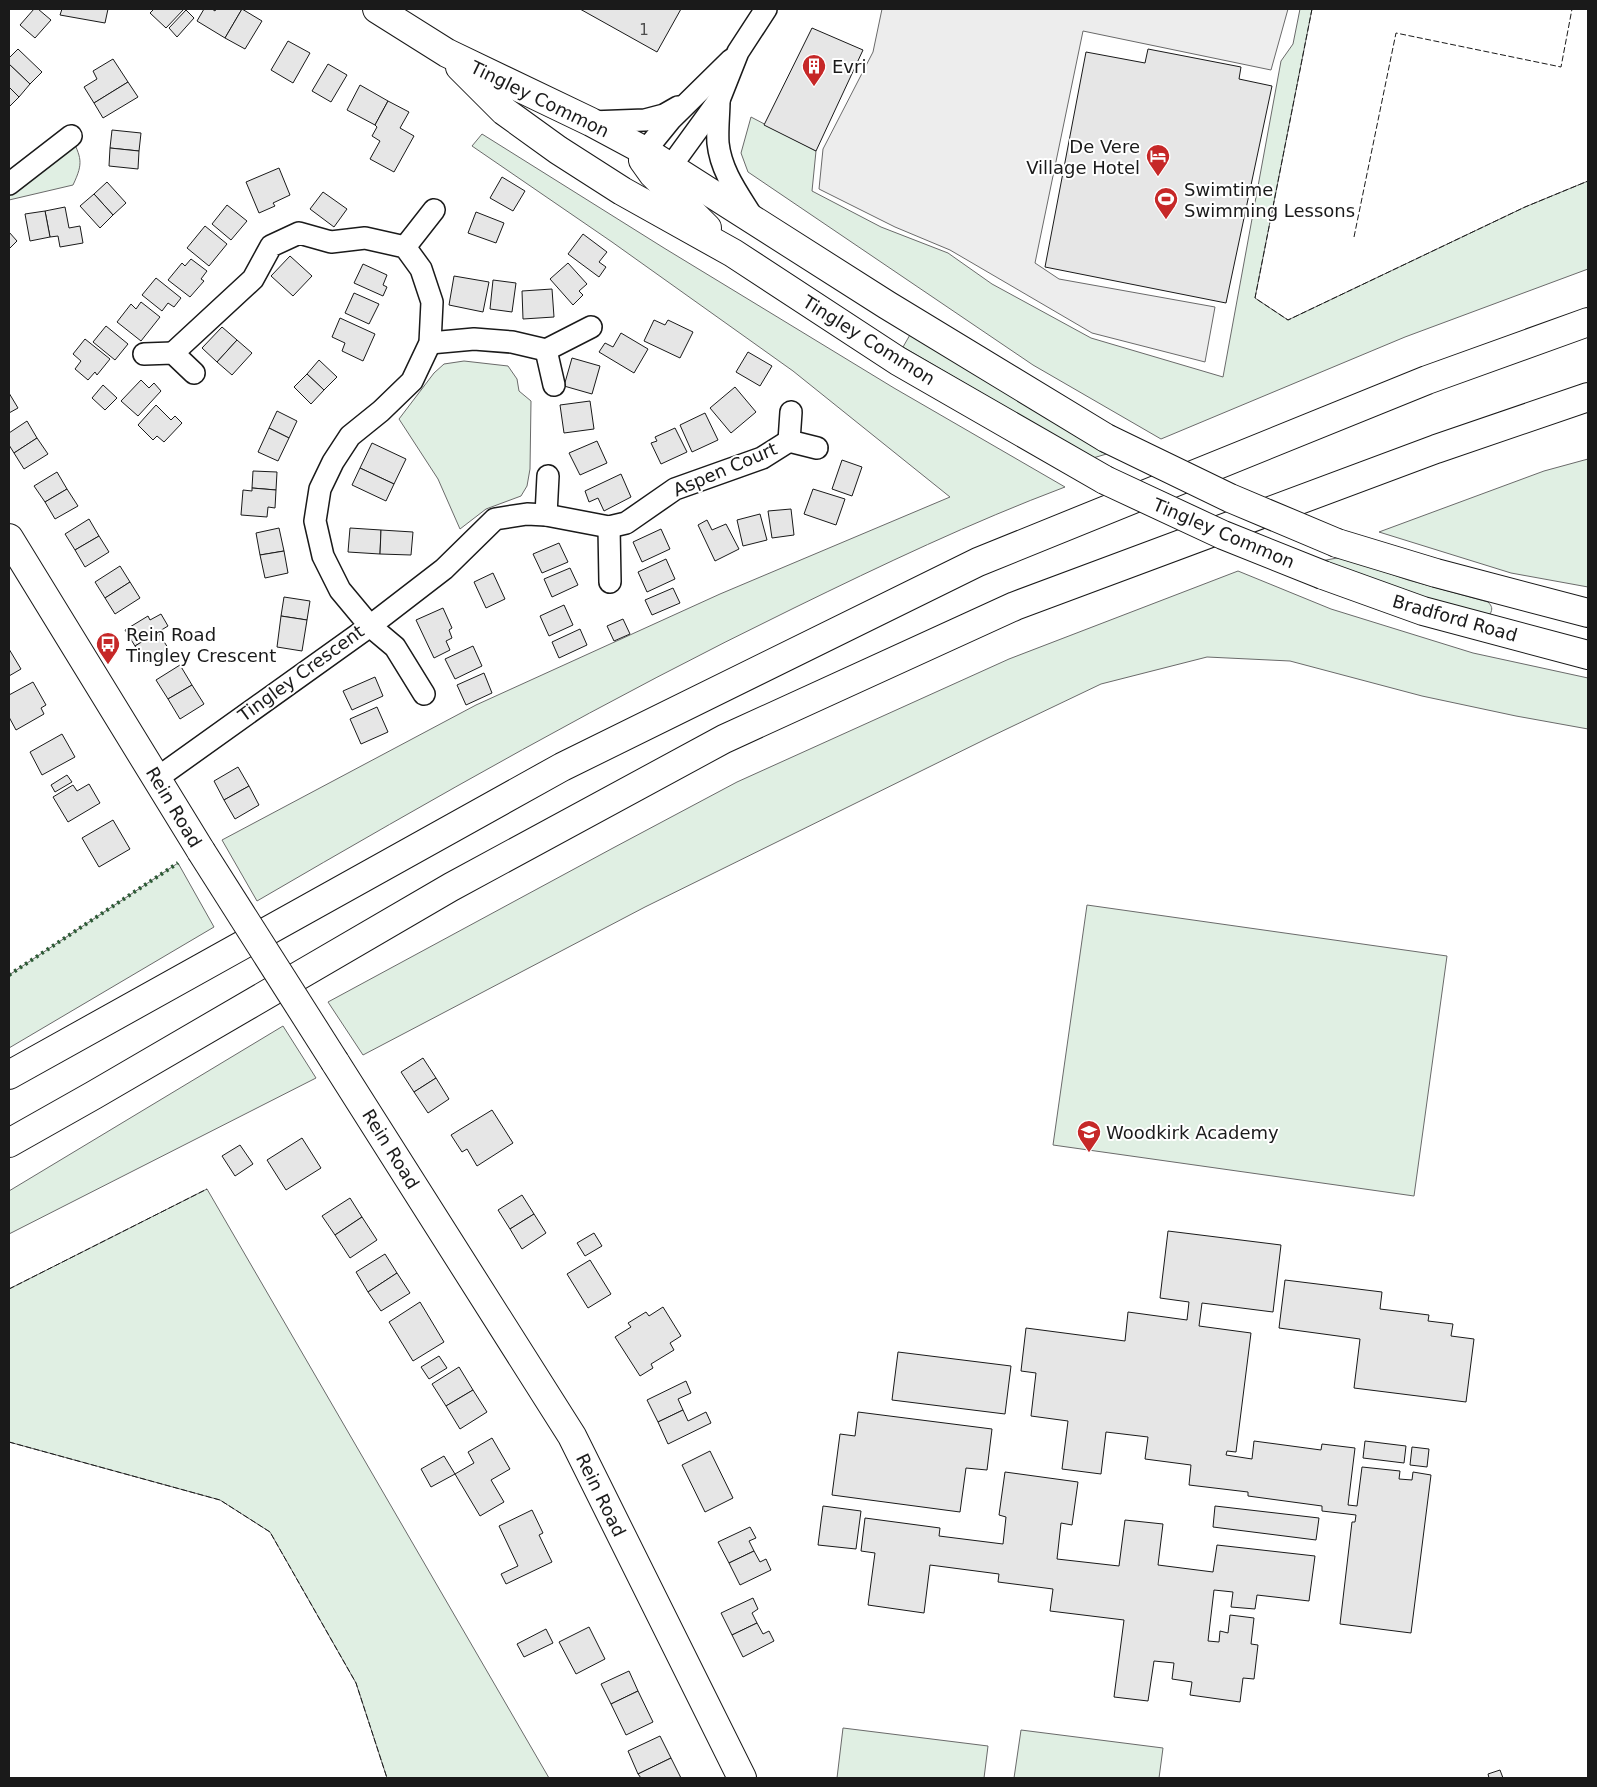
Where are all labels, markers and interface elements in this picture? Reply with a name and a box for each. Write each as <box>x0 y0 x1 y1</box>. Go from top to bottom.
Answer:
house number: 1 <box>639 21 649 39</box>
building icon: Evri <box>801 53 827 87</box>
street label: Tingley Common <box>466 56 613 142</box>
place label: Evri <box>832 56 866 77</box>
place label: De Vere Village Hotel <box>1026 136 1140 178</box>
hotel icon: De Vere Village Hotel <box>1145 143 1171 177</box>
place label: Swimtime Swimming Lessons <box>1184 179 1355 221</box>
sports icon: Swimtime Swimming Lessons <box>1153 186 1179 220</box>
street label: Tingley Common <box>798 290 939 389</box>
street label: Aspen Court <box>670 438 780 500</box>
street label: Tingley Common <box>1149 493 1298 572</box>
street label: Bradford Road <box>1390 590 1520 646</box>
street label: Tingley Crescent <box>233 620 368 726</box>
place label: Rein Road Tingley Crescent <box>125 624 276 666</box>
bus stop icon: Rein Road Tingley Crescent <box>95 631 121 665</box>
street label: Rein Road <box>142 763 206 851</box>
street label: Rein Road <box>358 1105 424 1193</box>
school or university icon: Woodkirk Academy <box>1076 1119 1102 1153</box>
place label: Woodkirk Academy <box>1106 1122 1279 1143</box>
street label: Rein Road <box>572 1450 630 1540</box>

